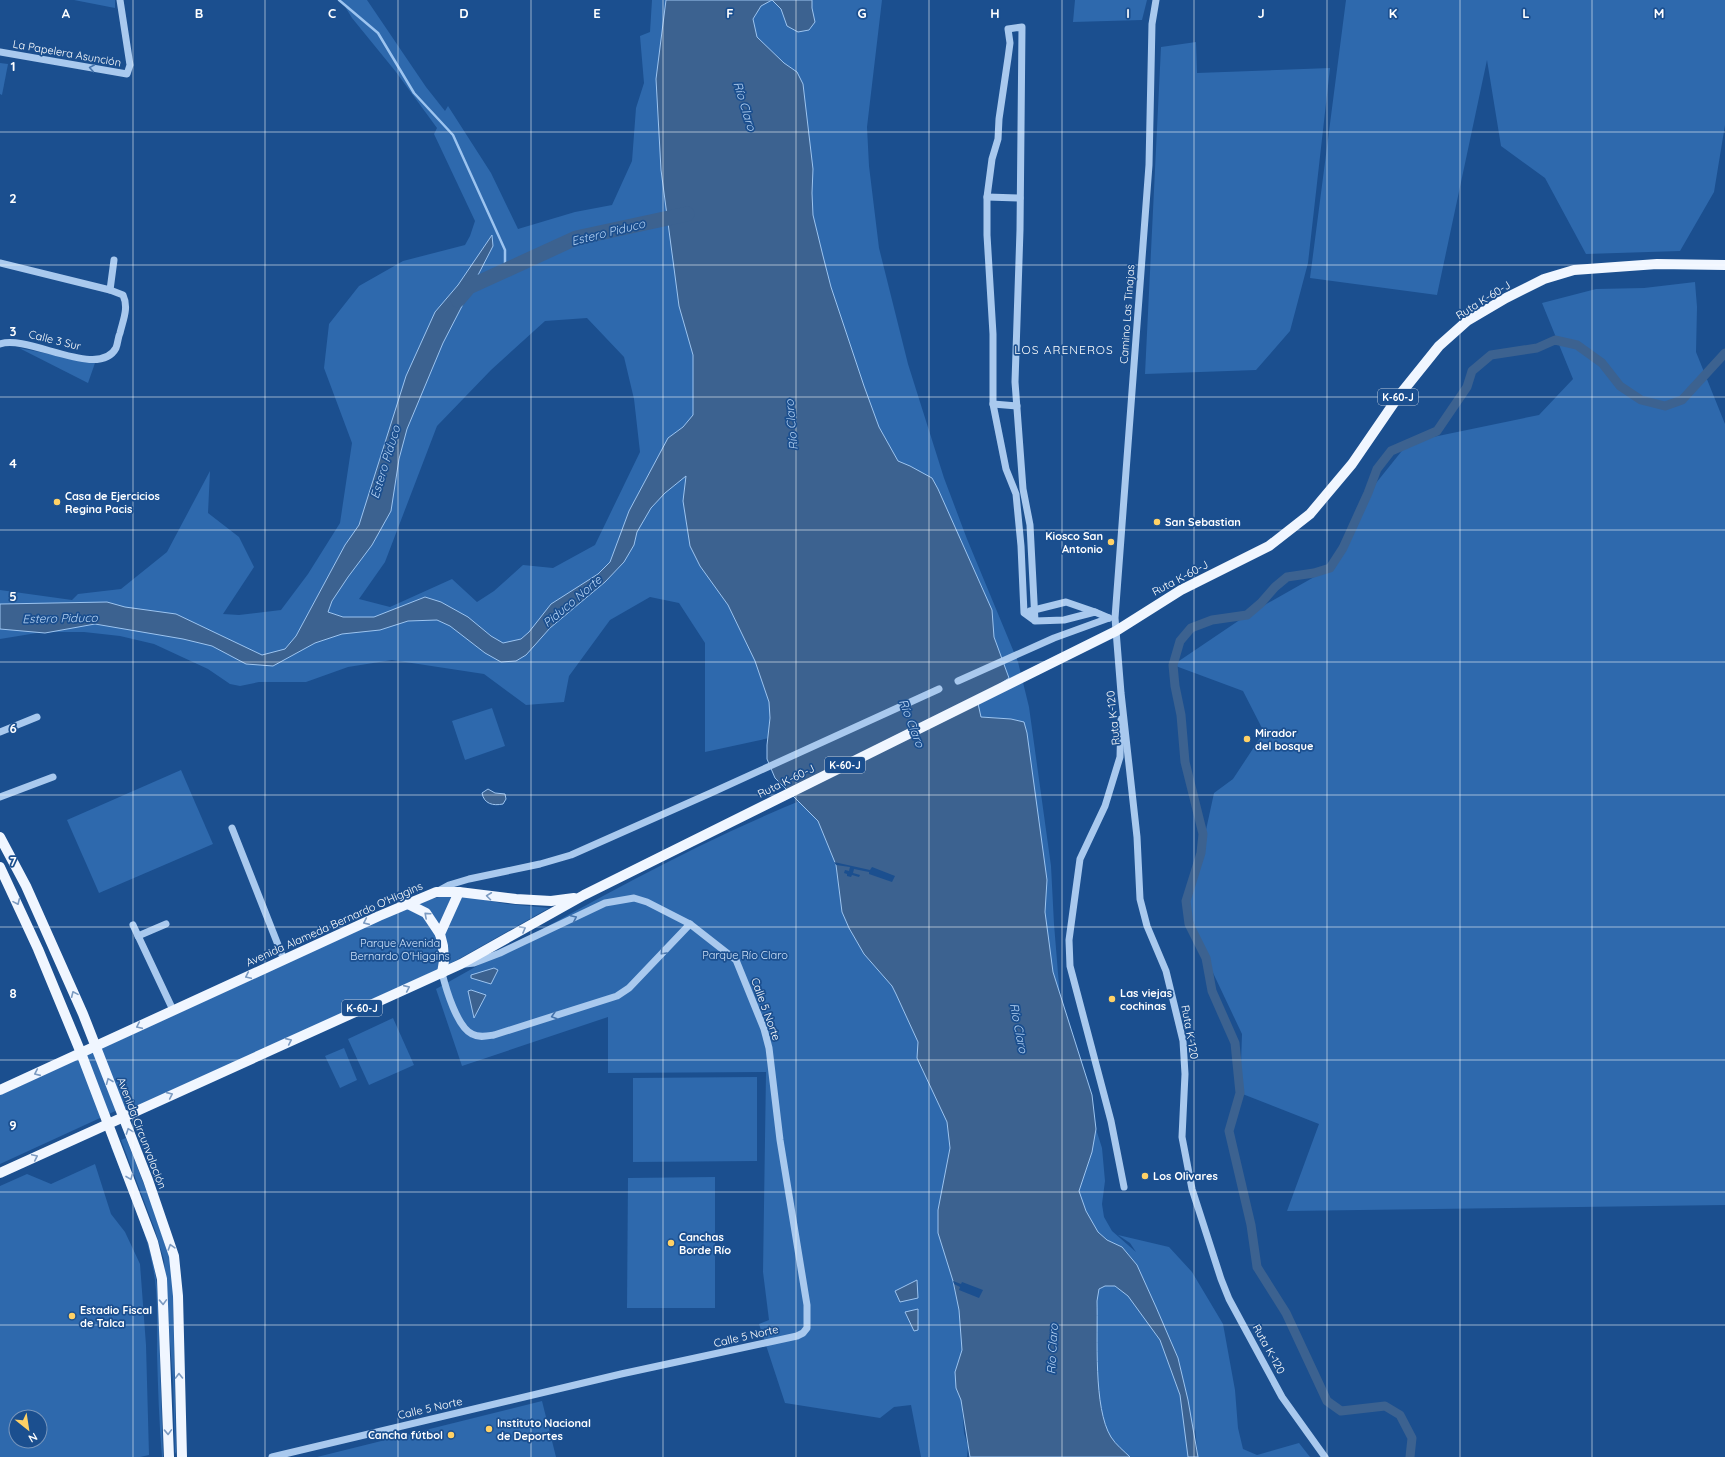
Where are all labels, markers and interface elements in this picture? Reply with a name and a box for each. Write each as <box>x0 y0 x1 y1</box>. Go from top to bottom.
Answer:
text: A <box>62 5 71 21</box>
text: B <box>195 5 203 21</box>
text: C <box>328 5 336 21</box>
text: D <box>459 5 469 21</box>
text: E <box>593 5 601 21</box>
text: F <box>726 5 734 21</box>
text: G <box>857 5 867 21</box>
text: H <box>990 5 1000 21</box>
text: I <box>1126 5 1130 21</box>
text: J <box>1257 5 1265 21</box>
text: K <box>1389 5 1398 21</box>
text: L <box>1522 5 1530 21</box>
text: M <box>1654 5 1664 21</box>
street label: La Papelera Asunción <box>12 37 122 69</box>
text: 1 <box>10 58 16 74</box>
one-way arrow <box>88 64 95 73</box>
water label: Río Claro <box>730 80 760 133</box>
text: 2 <box>9 190 17 206</box>
water label: Estero Piduco <box>570 215 647 248</box>
street label: Camino Las Tinajas <box>1117 264 1137 364</box>
street label: Ruta K-60-J <box>1453 278 1513 322</box>
text: 3 <box>10 323 17 339</box>
street label: Calle 3 Sur <box>27 327 83 353</box>
district label: LOS ARENEROS <box>1014 342 1114 357</box>
road number: K-60-J <box>1378 389 1418 405</box>
water label: Río Claro <box>781 398 801 451</box>
water label: Estero Piduco <box>367 423 403 500</box>
text: 4 <box>9 455 17 471</box>
place label: Casa de Ejercicios Regina Pacis <box>65 489 160 516</box>
marker: Casa de Ejercicios Regina Pacis <box>52 497 62 507</box>
place label: San Sebastian <box>1165 515 1241 529</box>
marker: San Sebastian <box>1152 517 1162 527</box>
place label: Kiosco San Antonio <box>1045 529 1103 556</box>
marker: Kiosco San Antonio <box>1106 537 1116 547</box>
street label: Ruta K-60-J <box>1149 557 1211 599</box>
water label: Piduco Norte <box>540 571 605 630</box>
text: 5 <box>9 588 17 604</box>
water label: Estero Piduco <box>22 610 99 626</box>
street label: Ruta K-120 <box>1103 690 1123 746</box>
water label: Río Claro <box>896 697 928 750</box>
text: 6 <box>9 720 17 736</box>
place label: Mirador del bosque <box>1255 726 1314 753</box>
marker: Mirador del bosque <box>1242 734 1252 744</box>
road number: K-60-J <box>825 757 865 773</box>
street label: Ruta K-60-J <box>755 761 817 801</box>
text: 7 <box>9 853 17 869</box>
street label: Avenida Alameda Bernardo O'Higgins <box>243 879 425 969</box>
one-way arrow <box>486 892 492 901</box>
one-way arrow <box>12 898 20 906</box>
one-way arrow <box>424 913 432 920</box>
one-way arrow <box>570 915 577 923</box>
one-way arrow <box>362 917 370 925</box>
one-way arrow <box>519 927 526 934</box>
park label: Parque Avenida Bernardo O'Higgins <box>350 936 450 963</box>
one-way arrow <box>660 947 668 955</box>
park label: Parque Río Claro <box>702 948 788 962</box>
one-way arrow <box>244 971 252 979</box>
street label: Calle 5 Norte <box>748 976 784 1042</box>
text: 8 <box>9 985 17 1001</box>
one-way arrow <box>403 985 411 993</box>
place label: Las viejas cochinas <box>1120 986 1172 1013</box>
one-way arrow <box>71 990 79 998</box>
marker: Las viejas cochinas <box>1107 994 1117 1004</box>
road number: K-60-J <box>342 1000 382 1016</box>
water label: Río Claro <box>1007 1002 1031 1055</box>
street label: Ruta K-120 <box>1178 1004 1202 1060</box>
one-way arrow <box>551 1011 558 1020</box>
one-way arrow <box>136 1021 143 1029</box>
one-way arrow <box>284 1038 292 1046</box>
one-way arrow <box>33 1068 41 1076</box>
street label: Avenida Circunvalación <box>114 1075 170 1191</box>
one-way arrow <box>106 1078 114 1085</box>
one-way arrow <box>166 1092 174 1100</box>
text: 9 <box>9 1117 17 1133</box>
one-way arrow <box>126 1127 134 1134</box>
one-way arrow <box>32 1153 39 1161</box>
place label: Los Olivares <box>1153 1169 1218 1183</box>
marker: Los Olivares <box>1140 1171 1150 1181</box>
one-way arrow <box>125 1174 133 1181</box>
place label: Canchas Borde Río <box>679 1230 731 1257</box>
marker: Canchas Borde Río <box>666 1238 676 1248</box>
one-way arrow <box>167 1243 176 1250</box>
one-way arrow <box>158 1299 167 1305</box>
place label: Estadio Fiscal de Talca <box>80 1303 152 1330</box>
marker: Estadio Fiscal de Talca <box>67 1311 77 1321</box>
street label: Calle 5 Norte <box>712 1322 780 1350</box>
street label: Ruta K-120 <box>1250 1322 1288 1376</box>
water label: Río Claro <box>1043 1323 1061 1375</box>
one-way arrow <box>175 1373 184 1379</box>
street label: Calle 5 Norte <box>396 1394 464 1422</box>
north arrow <box>8 1409 48 1449</box>
place label: Instituto Nacional de Deportes <box>497 1416 591 1443</box>
marker: Instituto Nacional de Deportes <box>484 1424 494 1434</box>
place label: Cancha fútbol <box>368 1428 443 1442</box>
one-way arrow <box>164 1429 172 1435</box>
text: N <box>26 1430 40 1446</box>
marker: Cancha fútbol <box>446 1430 456 1440</box>

